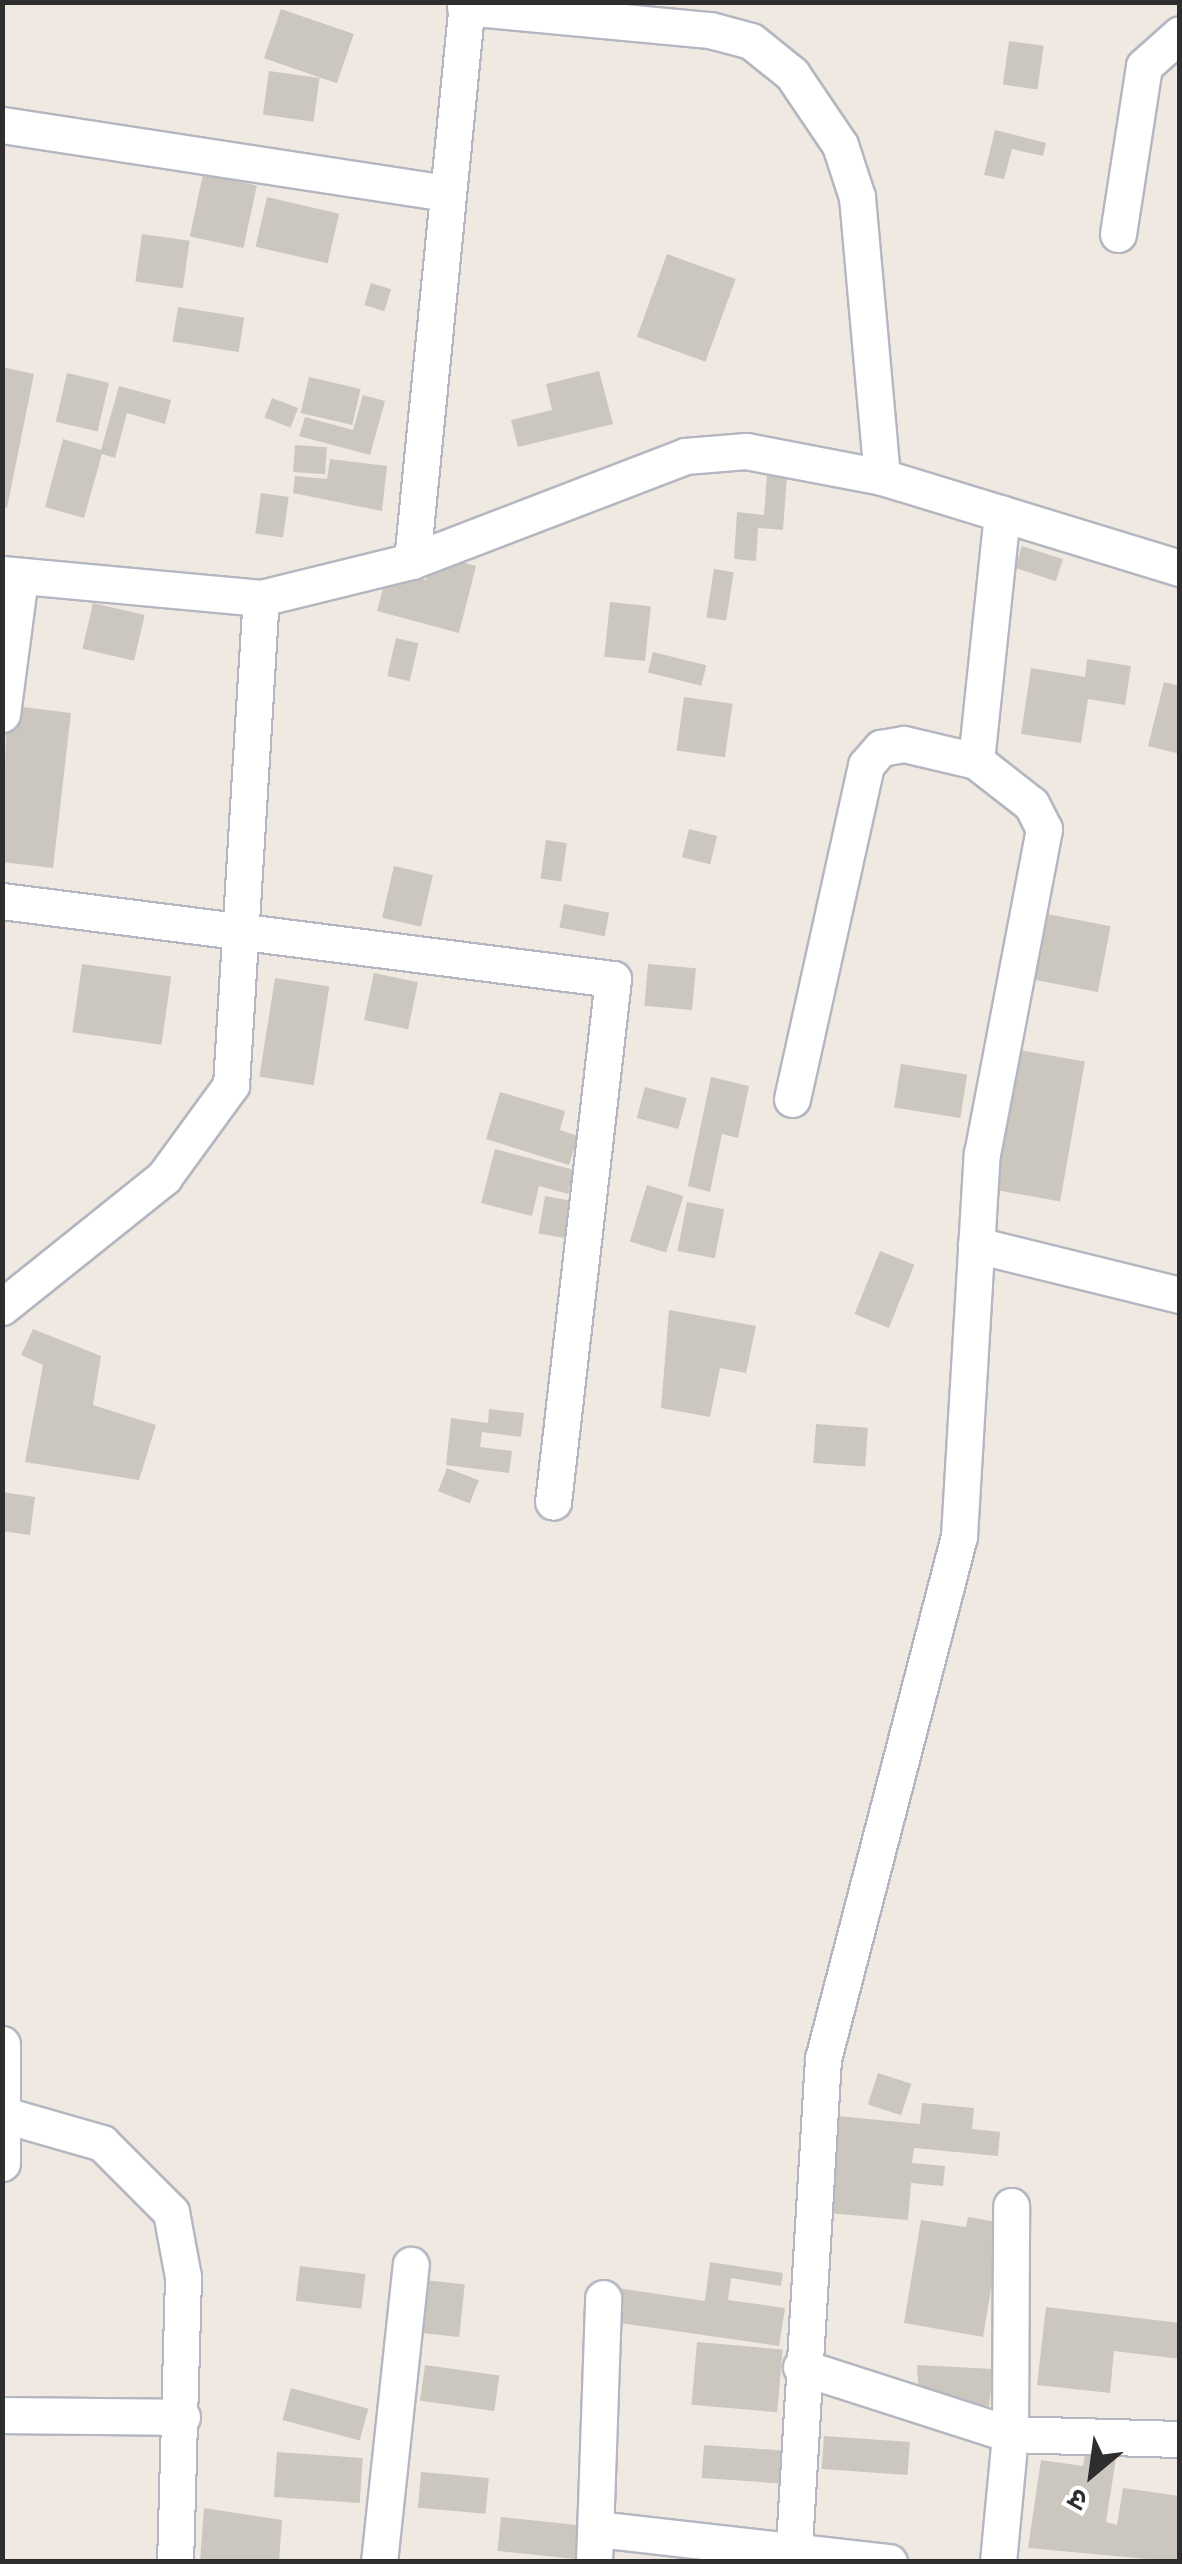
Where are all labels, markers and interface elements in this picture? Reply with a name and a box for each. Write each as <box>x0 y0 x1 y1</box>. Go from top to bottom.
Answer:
north arrow <box>1042 2424 1142 2524</box>
text: उ <box>1063 2482 1092 2518</box>

